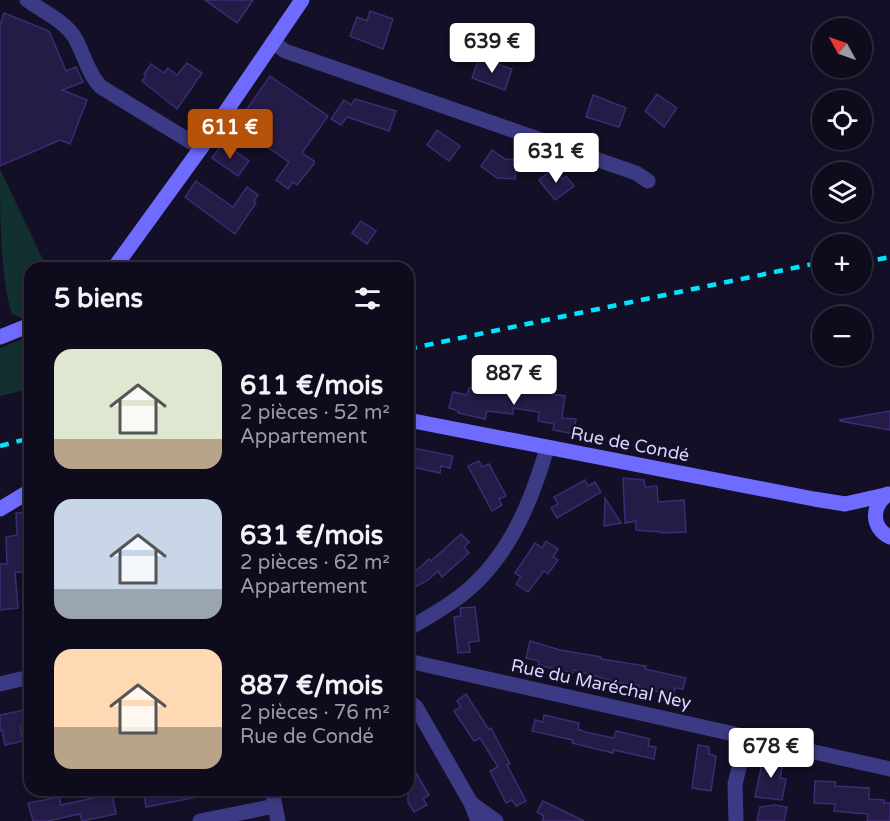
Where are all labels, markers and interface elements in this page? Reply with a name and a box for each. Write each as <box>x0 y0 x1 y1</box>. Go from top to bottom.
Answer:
north arrow <box>812 18 872 78</box>
map controls <box>812 18 872 366</box>
pin: 639 € <box>450 23 534 74</box>
text: 639 € <box>464 30 520 54</box>
button: locate <box>812 90 872 150</box>
pin: 611 € <box>188 109 272 160</box>
text: 611 € <box>202 116 258 140</box>
pin: 631 € <box>514 133 598 184</box>
text: 631 € <box>528 140 584 164</box>
button: layers <box>812 162 872 222</box>
button: + <box>812 234 872 294</box>
icon: filters <box>351 282 384 315</box>
text: 5 biens <box>54 283 143 314</box>
button: − <box>812 306 872 366</box>
pin: 887 € <box>472 355 556 406</box>
text: 887 € <box>486 362 542 386</box>
text: 611 €/mois <box>240 370 383 401</box>
icon: home <box>102 373 174 445</box>
text: 2 pièces · 52 m² <box>240 401 390 425</box>
street label: Rue de Condé <box>569 422 691 466</box>
text: Appartement <box>240 425 367 449</box>
text: 631 €/mois <box>240 520 383 551</box>
icon: home <box>102 523 174 595</box>
text: 2 pièces · 62 m² <box>240 551 390 575</box>
text: Appartement <box>240 575 367 599</box>
street label: Rue du Maréchal Ney <box>509 654 693 714</box>
text: 887 €/mois <box>240 670 383 701</box>
icon: home <box>102 673 174 745</box>
text: 2 pièces · 76 m² <box>240 701 390 725</box>
text: Rue de Condé <box>240 725 374 749</box>
pin: 678 € <box>729 728 813 779</box>
text: 678 € <box>743 735 799 759</box>

